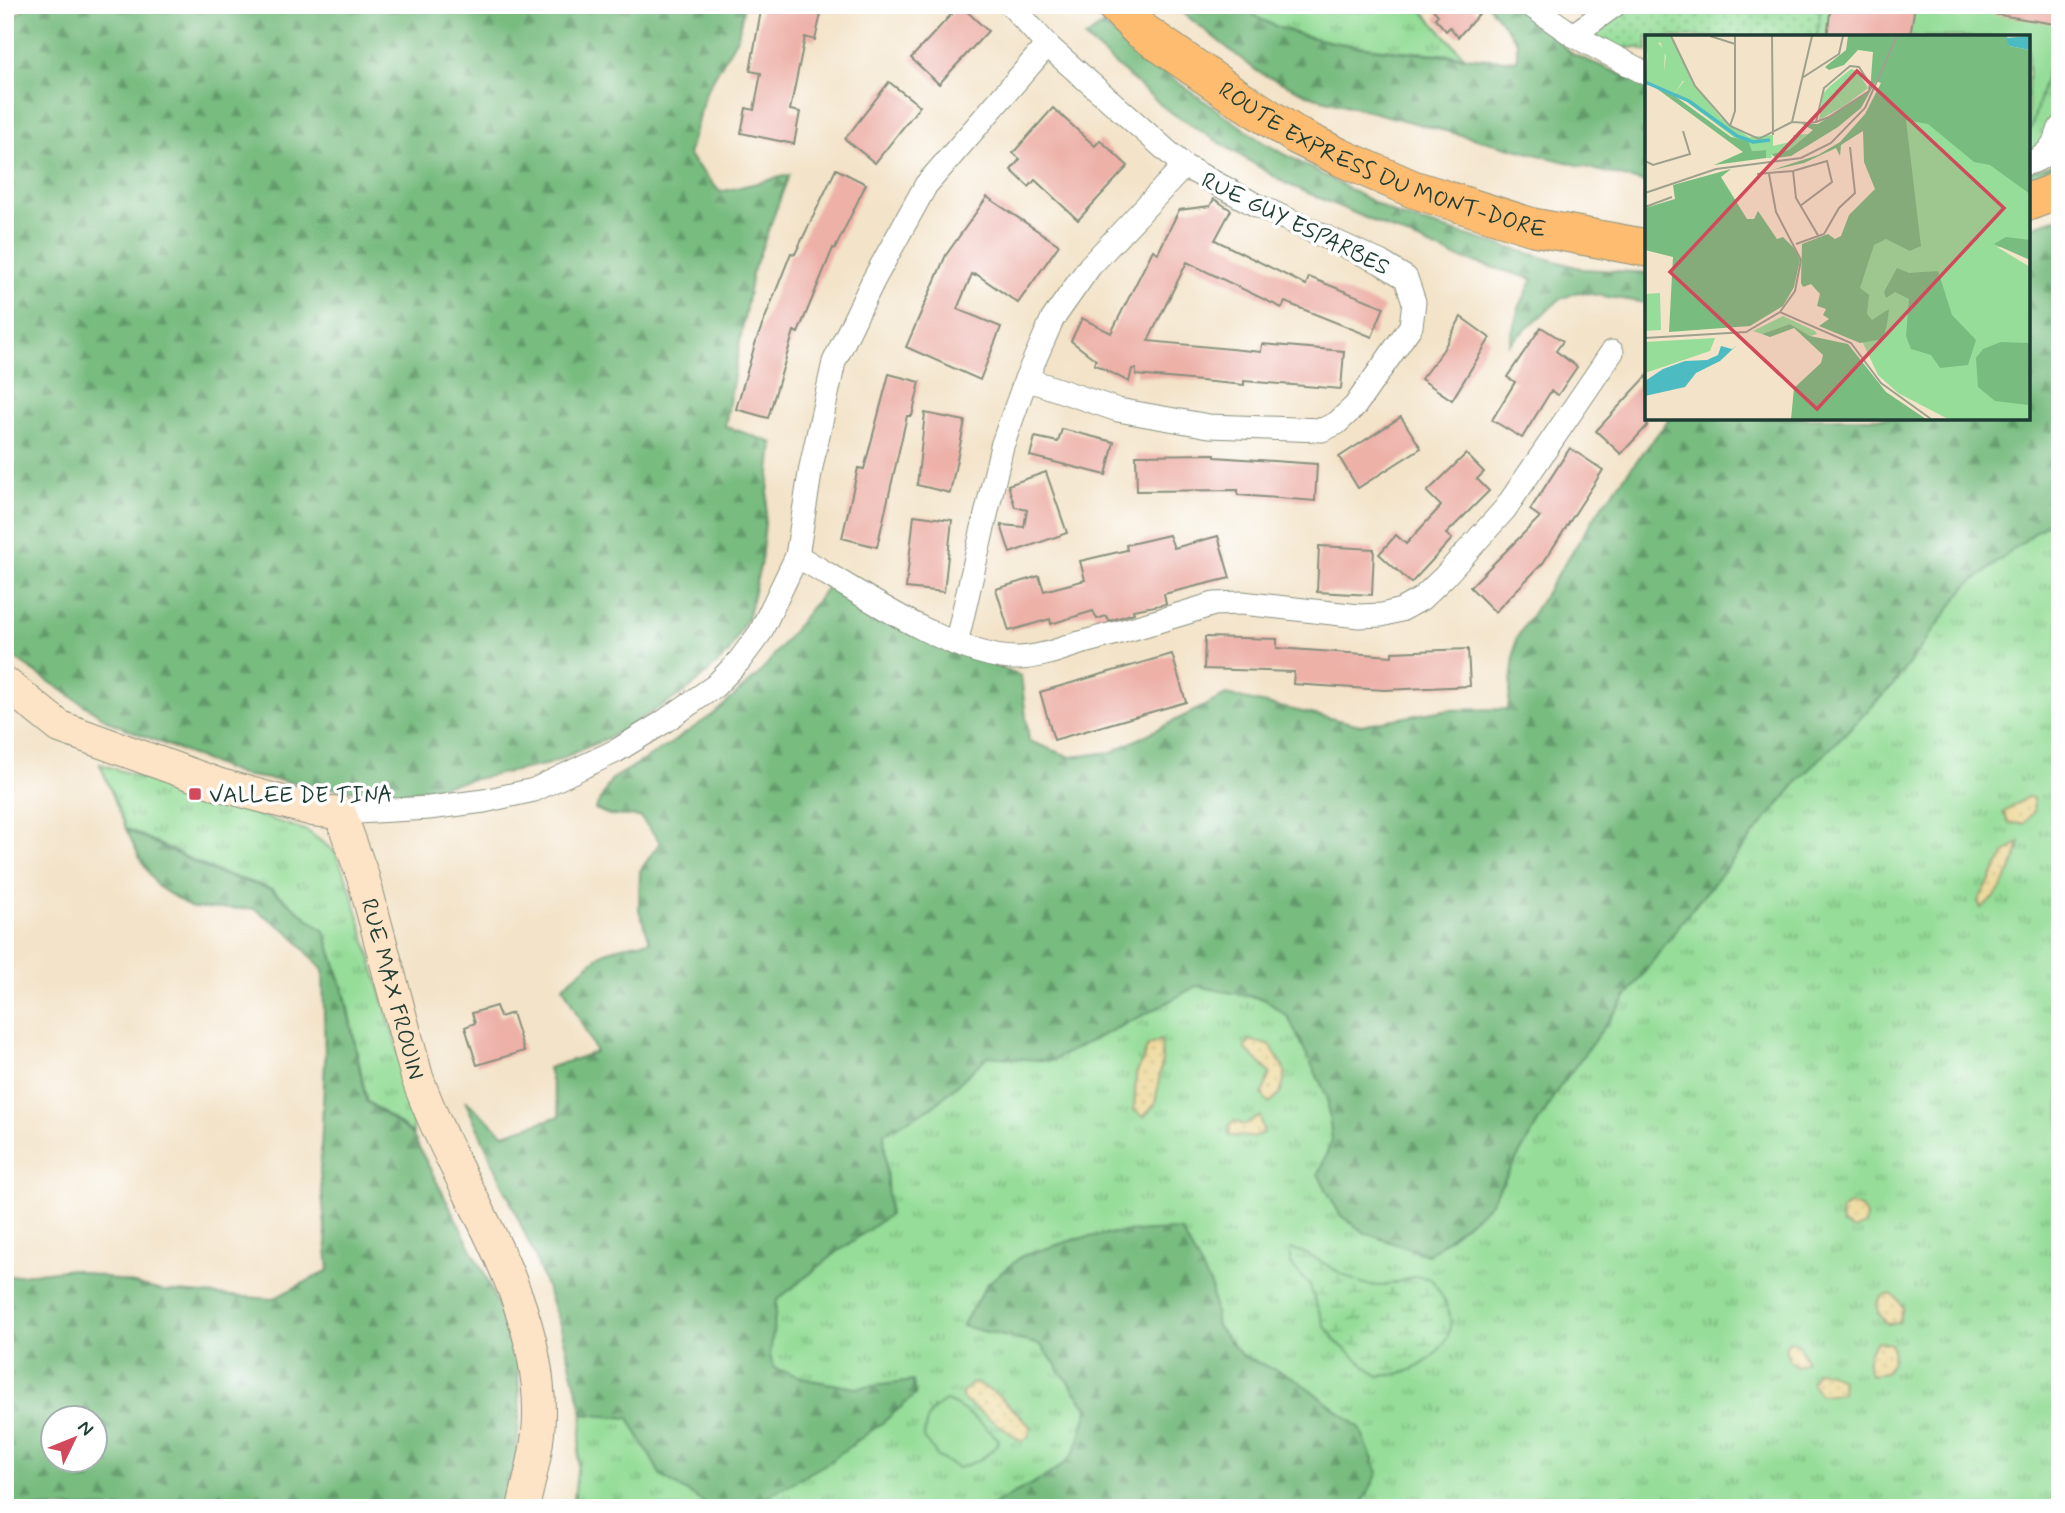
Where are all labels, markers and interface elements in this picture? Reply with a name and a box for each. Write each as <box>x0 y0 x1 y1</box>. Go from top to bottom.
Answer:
inset map <box>1645 35 2030 420</box>
street label: ROUTE EXPRESS DU MONT-DORE <box>1212 76 1548 246</box>
street label: RUE GUY ESPARBES <box>1196 166 1394 283</box>
place label: VALLEE DE TINA <box>209 781 393 811</box>
marker: VALLEE DE TINA <box>187 786 203 802</box>
street label: RUE MAX FROUIN <box>353 896 430 1083</box>
north arrow <box>38 1404 108 1474</box>
text: N <box>72 1415 99 1442</box>

